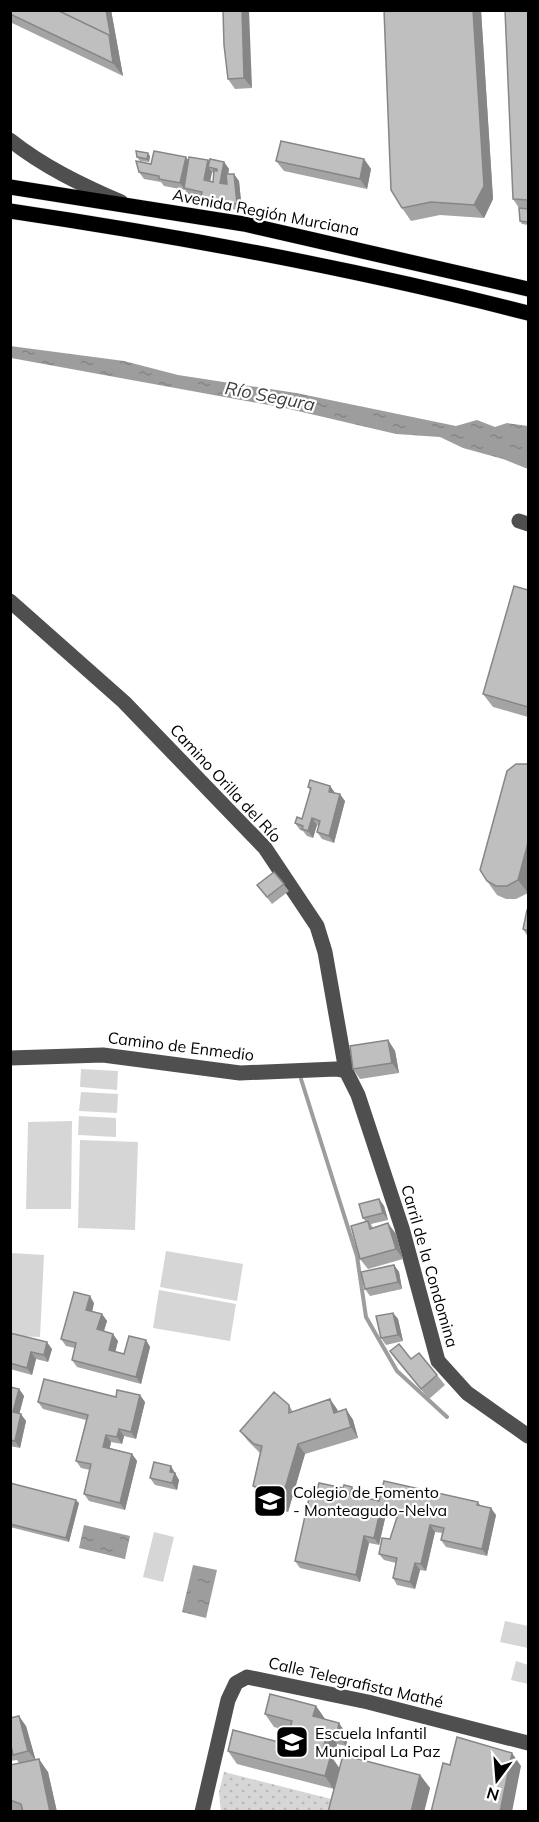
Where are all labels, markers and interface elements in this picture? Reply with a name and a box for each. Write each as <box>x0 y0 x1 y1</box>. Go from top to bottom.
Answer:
street label: Avenida Región Murciana <box>171 184 361 240</box>
water label: Río Segura <box>223 376 317 416</box>
street label: Camino Orilla del Río <box>166 720 286 846</box>
street label: Camino de Enmedio <box>107 1027 255 1065</box>
street label: Carril de la Condomina <box>397 1182 463 1350</box>
place label: Colegio de Fomento - Monteagudo-Nelva <box>293 1482 447 1520</box>
school or university icon: Colegio de Fomento - Monteagudo-Nelva <box>252 1483 288 1519</box>
street label: Calle Telegrafista Mathé <box>267 1652 445 1712</box>
place label: Escuela Infantil Municipal La Paz <box>315 1723 441 1761</box>
school or university icon: Escuela Infantil Municipal La Paz <box>274 1724 310 1760</box>
north arrow <box>467 1750 527 1810</box>
text: N <box>484 1783 501 1806</box>

